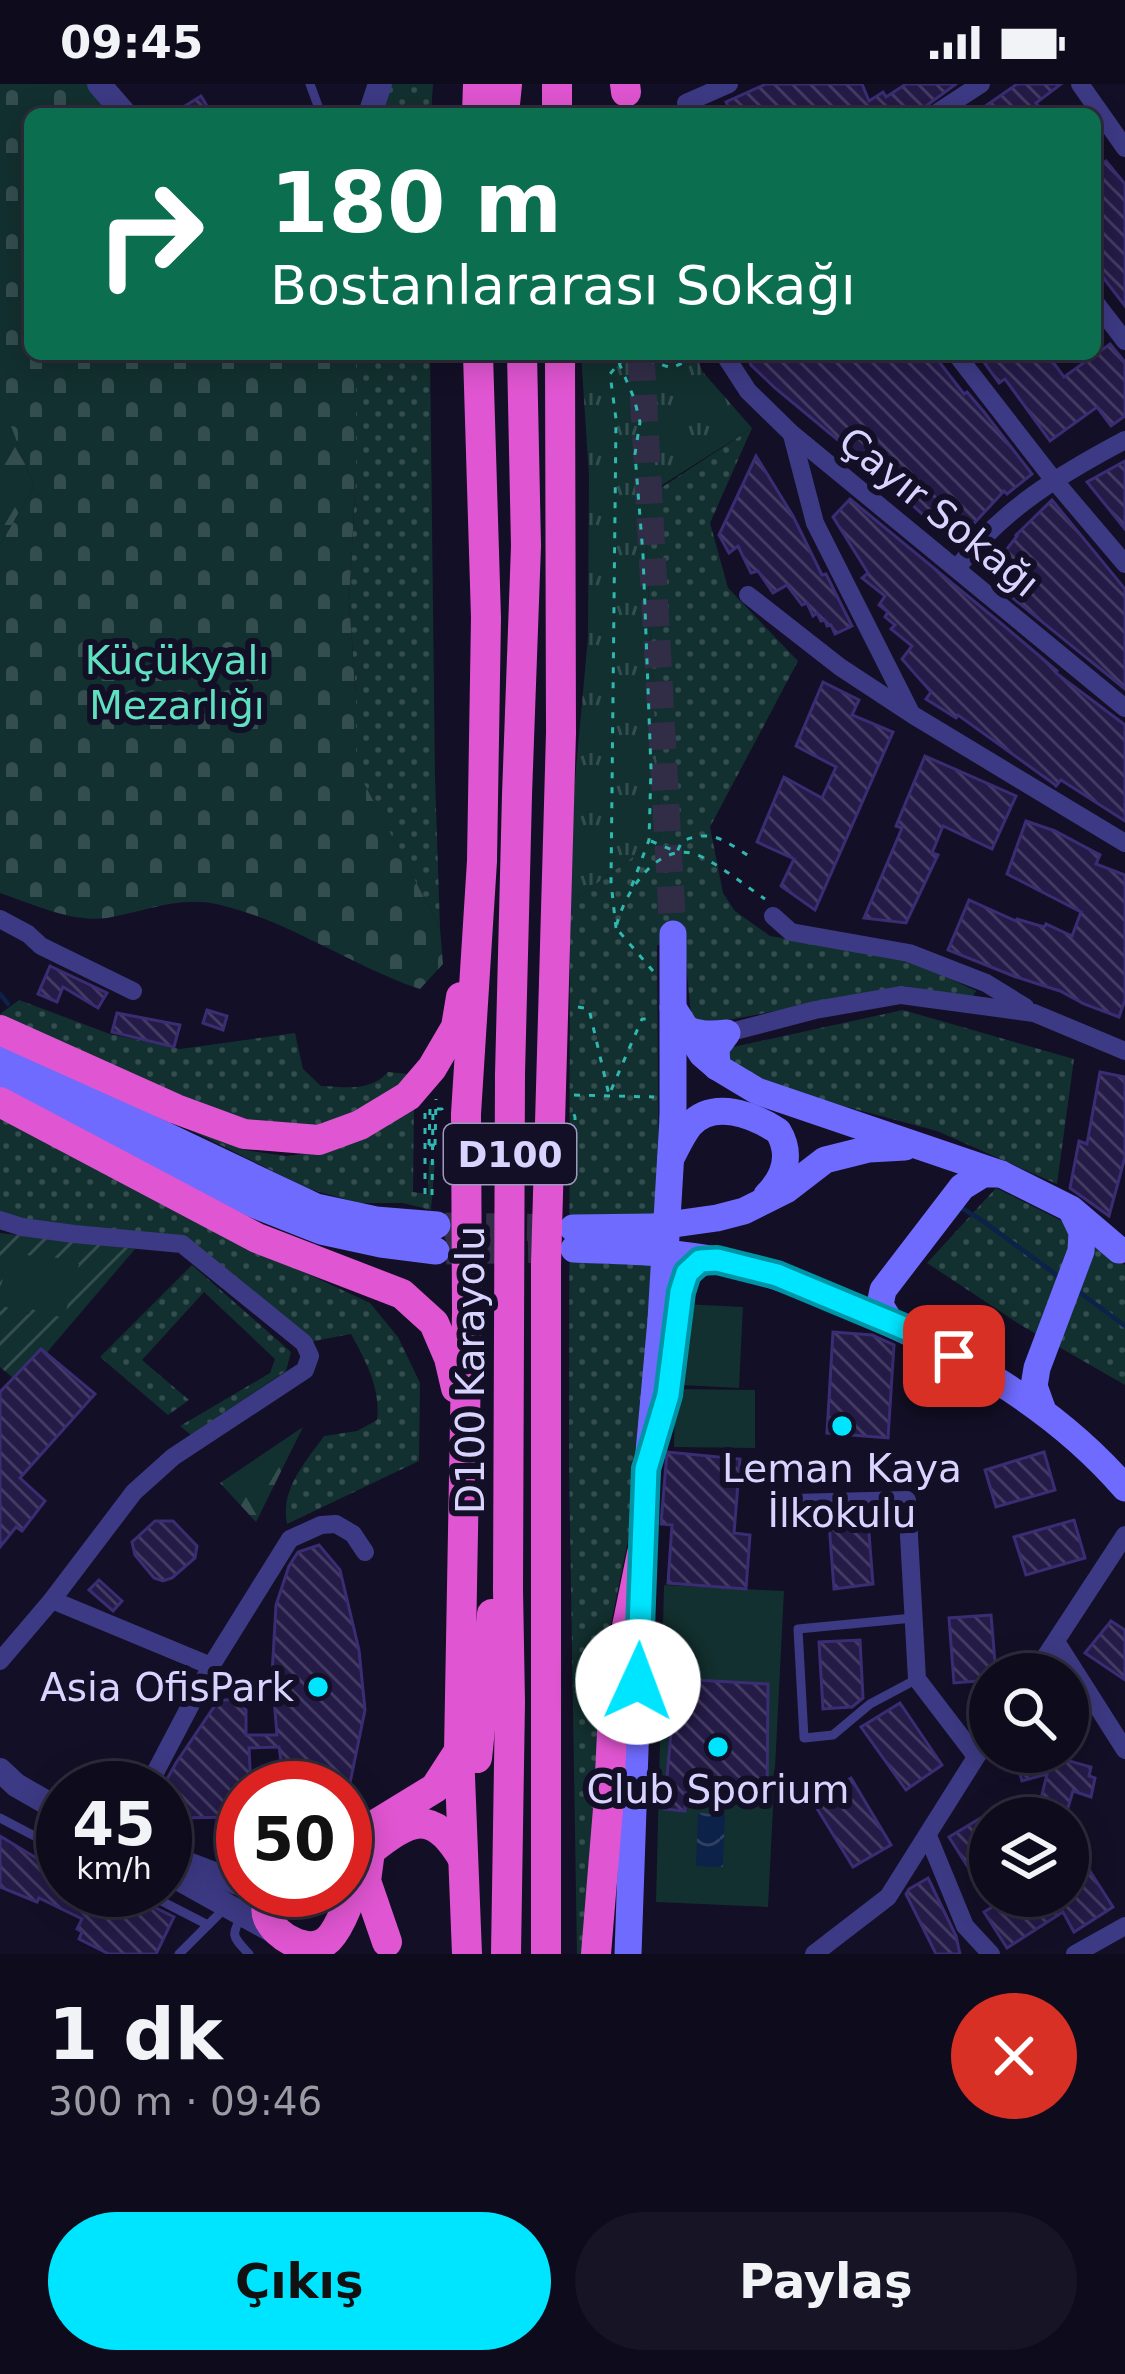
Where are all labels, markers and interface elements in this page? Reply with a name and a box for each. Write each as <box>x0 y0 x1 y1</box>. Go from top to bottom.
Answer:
text: 09:45 <box>60 16 203 69</box>
text: 180 m <box>270 154 562 252</box>
icon: right <box>72 156 228 312</box>
text: Bostanlararası Sokağı <box>270 254 856 317</box>
street label: Çayır Sokağı <box>830 418 1048 606</box>
park label: Küçükyalı Mezarlığı <box>85 638 269 728</box>
road number: D100 <box>444 1124 576 1184</box>
street label: D100 Karayolu <box>448 1226 493 1514</box>
pin <box>903 1305 1005 1407</box>
icon: arrive <box>921 1323 987 1389</box>
marker: Leman Kaya İlkokulu <box>829 1413 855 1439</box>
place label: Leman Kaya İlkokulu <box>722 1446 962 1536</box>
position arrow <box>575 1619 701 1745</box>
map controls <box>969 1653 1089 1917</box>
button: search <box>969 1653 1089 1773</box>
place label: Asia OfisPark <box>40 1665 294 1710</box>
marker: Asia OfisPark <box>305 1674 331 1700</box>
marker: Club Sporium <box>705 1734 731 1760</box>
speed limit sign: 50 <box>216 1761 372 1917</box>
place label: Club Sporium <box>587 1767 849 1812</box>
text: 45 <box>72 1789 156 1859</box>
button: layers <box>969 1797 1089 1917</box>
text: km/h <box>76 1851 152 1886</box>
text: 1 dk <box>48 1992 223 2076</box>
button: close <box>951 1993 1077 2119</box>
text: 300 m · 09:46 <box>48 2079 322 2124</box>
button: Çıkış <box>48 2212 551 2350</box>
button: Paylaş <box>575 2212 1077 2350</box>

